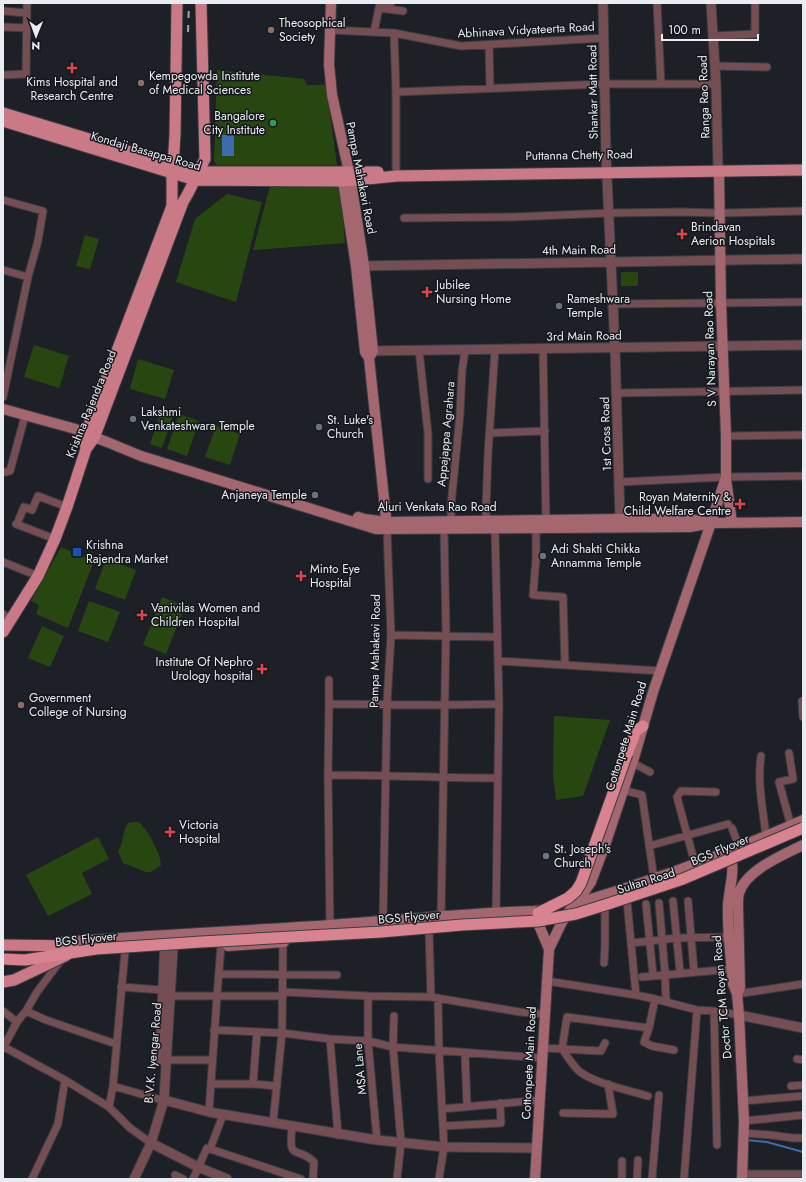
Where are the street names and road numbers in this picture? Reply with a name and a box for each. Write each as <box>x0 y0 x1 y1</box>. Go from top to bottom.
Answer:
street label: Abhinava Vidyateerta Road <box>457 17 595 43</box>
street label: Shankar Matt Road <box>583 45 603 139</box>
street label: Ranga Rao Road <box>694 55 714 139</box>
street label: Pampa Mahakavi Road <box>341 120 381 236</box>
street label: Kondaji Basappa Road <box>89 127 203 175</box>
street label: Puttanna Chetty Road <box>525 145 633 165</box>
street label: 4th Main Road <box>542 240 616 260</box>
street label: S V Narayan Rao Road <box>699 291 721 407</box>
street label: 3rd Main Road <box>546 326 622 346</box>
street label: Krishna Rajendra Road <box>61 347 121 461</box>
street label: Appajappa Agrahara <box>432 380 460 487</box>
street label: 1st Cross Road <box>596 396 616 472</box>
street label: Aluri Venkata Rao Road <box>377 498 497 516</box>
street label: Pampa Mahakavi Road <box>365 594 385 708</box>
street label: Cottonpete Main Road <box>601 679 651 793</box>
street label: BGS Flyover <box>688 829 753 870</box>
street label: Sultan Road <box>615 863 677 899</box>
street label: BGS Flyover <box>377 905 441 929</box>
street label: BGS Flyover <box>54 927 119 951</box>
street label: Doctor TCM Royan Road <box>708 934 736 1060</box>
street label: B.V.K. Iyengar Road <box>140 1002 166 1104</box>
street label: Cottonpete Main Road <box>517 1006 541 1120</box>
street label: MSA Lane <box>349 1043 371 1095</box>

